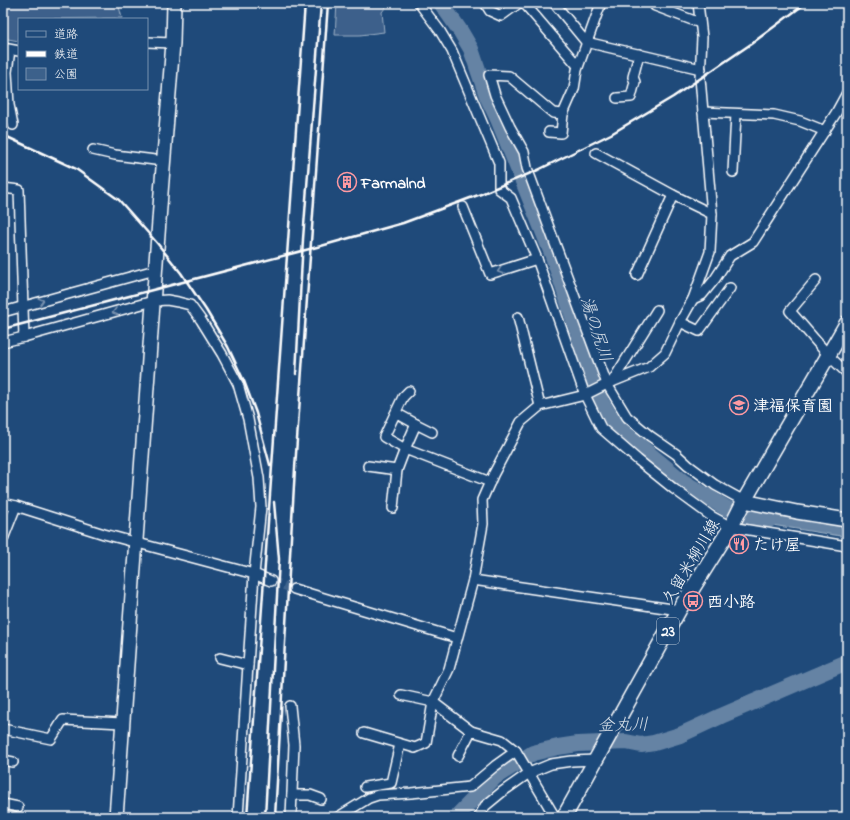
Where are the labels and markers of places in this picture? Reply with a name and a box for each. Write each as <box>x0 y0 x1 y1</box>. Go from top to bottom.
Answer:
building icon: Farmalnd <box>336 171 358 193</box>
place label: Farmalnd <box>360 172 426 196</box>
school or university icon: 津福保育園 <box>728 394 750 416</box>
place label: 津福保育園 <box>753 395 833 419</box>
restaurant icon: たけ屋 <box>728 533 750 555</box>
place label: たけ屋 <box>753 534 801 558</box>
bus stop icon: 西小路 <box>682 590 704 612</box>
place label: 西小路 <box>707 591 755 615</box>

